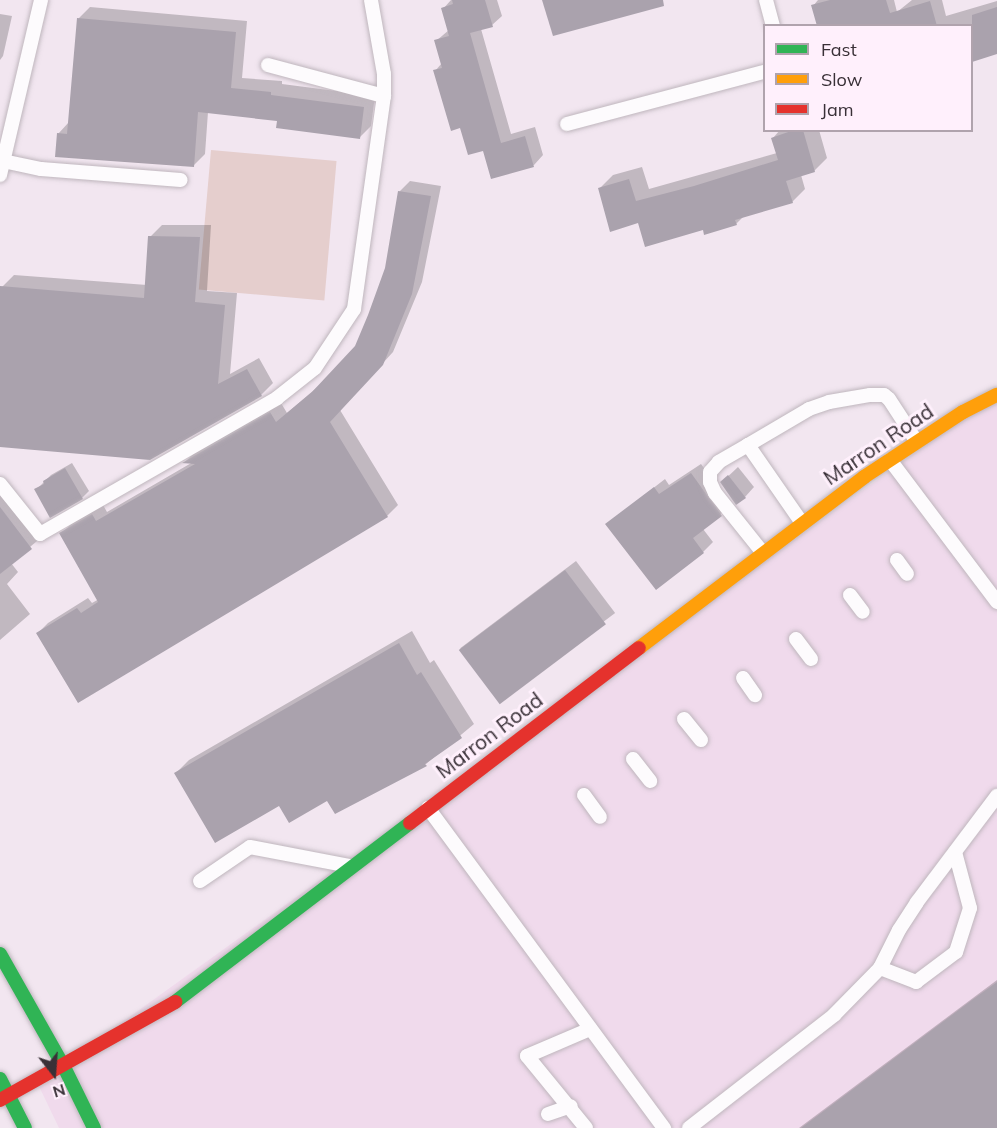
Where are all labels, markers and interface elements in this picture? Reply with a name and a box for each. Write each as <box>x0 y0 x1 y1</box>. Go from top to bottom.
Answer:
legend <box>763 24 973 132</box>
text: Fast <box>821 38 857 61</box>
text: Slow <box>821 68 862 91</box>
text: Jam <box>821 98 854 121</box>
street label: Marron Road <box>818 398 938 490</box>
street label: Marron Road <box>431 687 547 783</box>
north arrow <box>24 1044 84 1104</box>
text: N <box>51 1080 68 1103</box>

